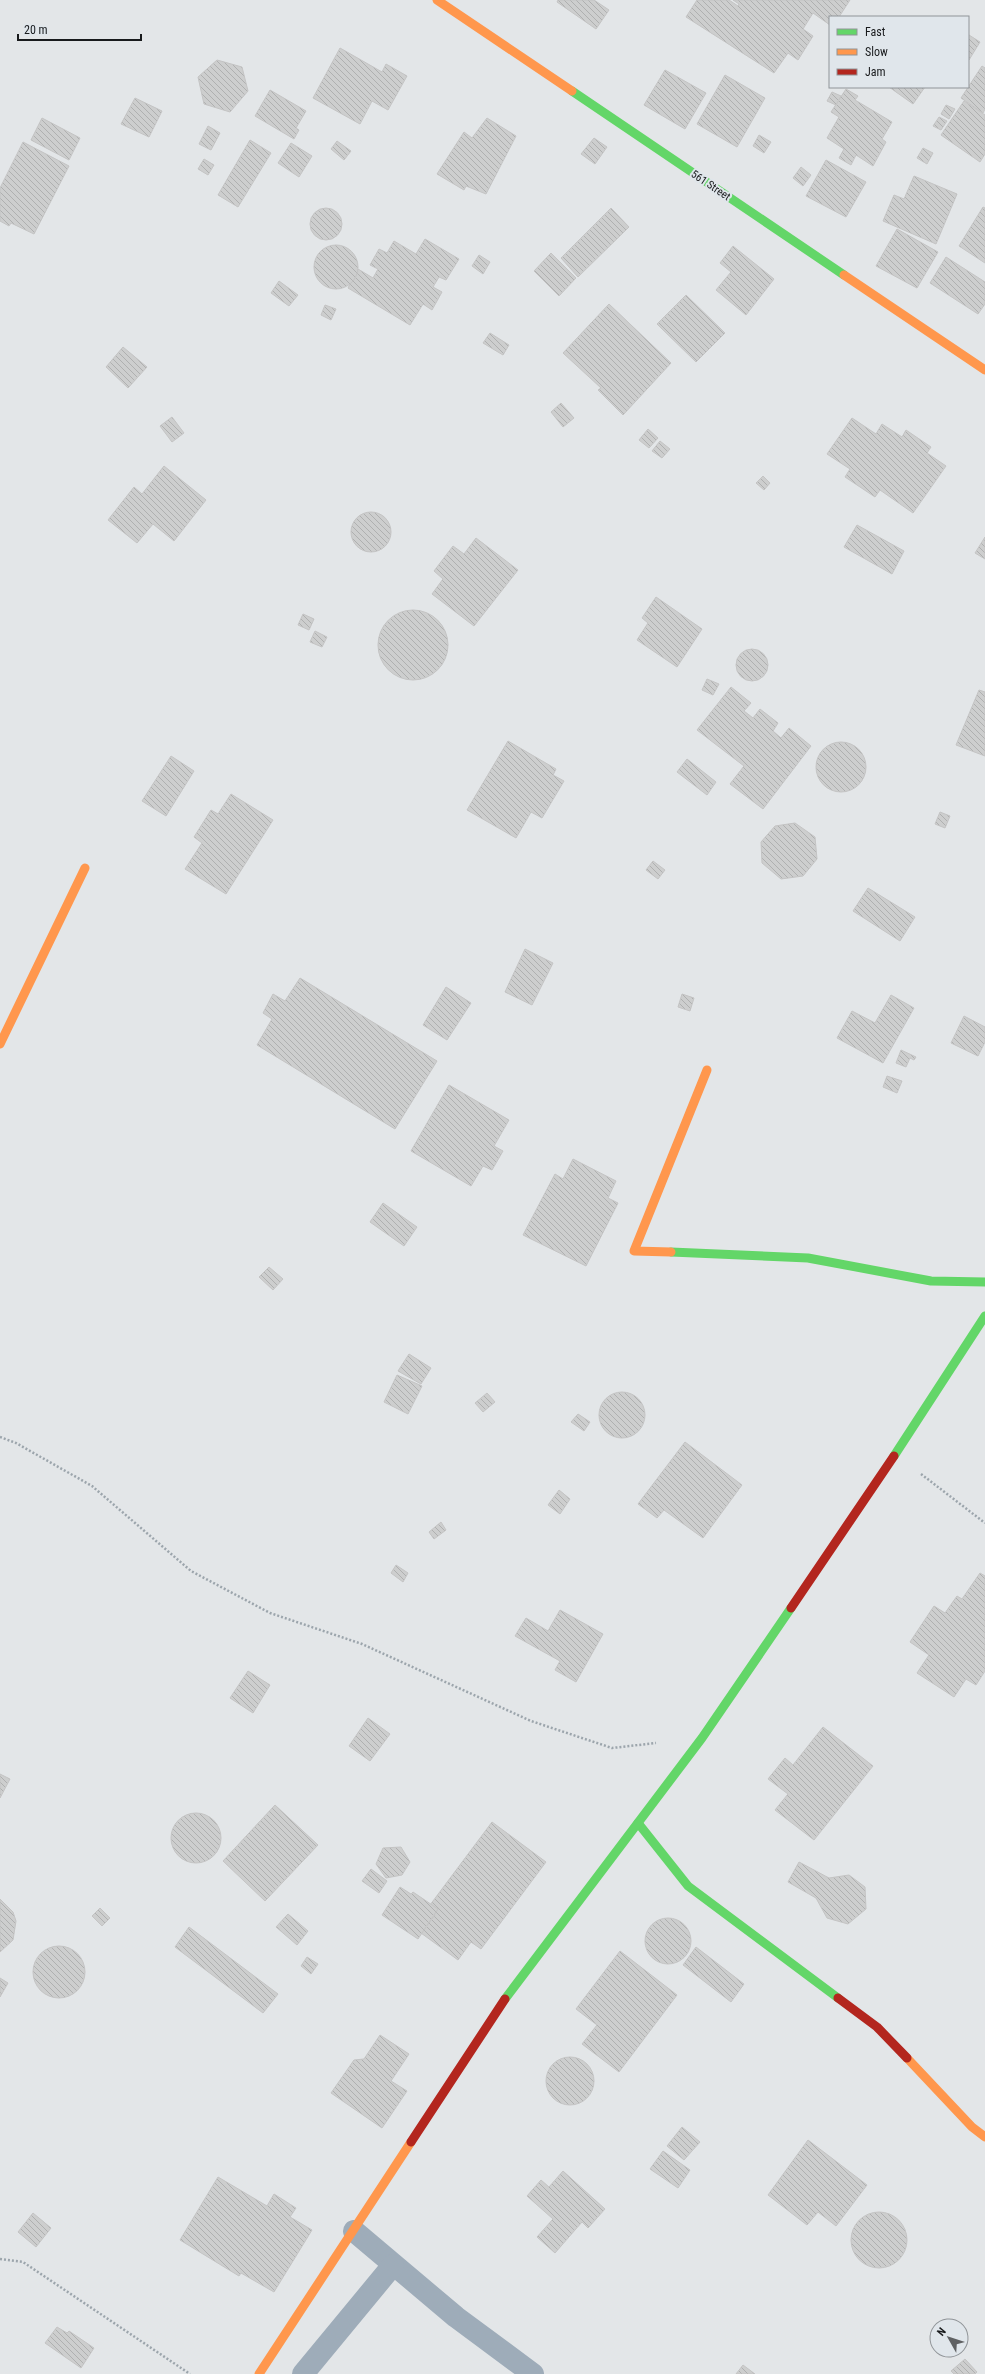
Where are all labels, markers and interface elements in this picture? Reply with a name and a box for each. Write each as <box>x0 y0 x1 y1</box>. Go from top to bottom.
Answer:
scale bar <box>18 16 141 42</box>
legend <box>829 16 969 88</box>
text: 20 m <box>24 23 48 37</box>
text: Fast <box>865 25 886 39</box>
text: Slow <box>865 45 888 59</box>
text: Jam <box>865 65 886 79</box>
street label: 561 Street <box>689 168 733 203</box>
north arrow <box>929 2318 969 2358</box>
text: N <box>934 2325 949 2339</box>

